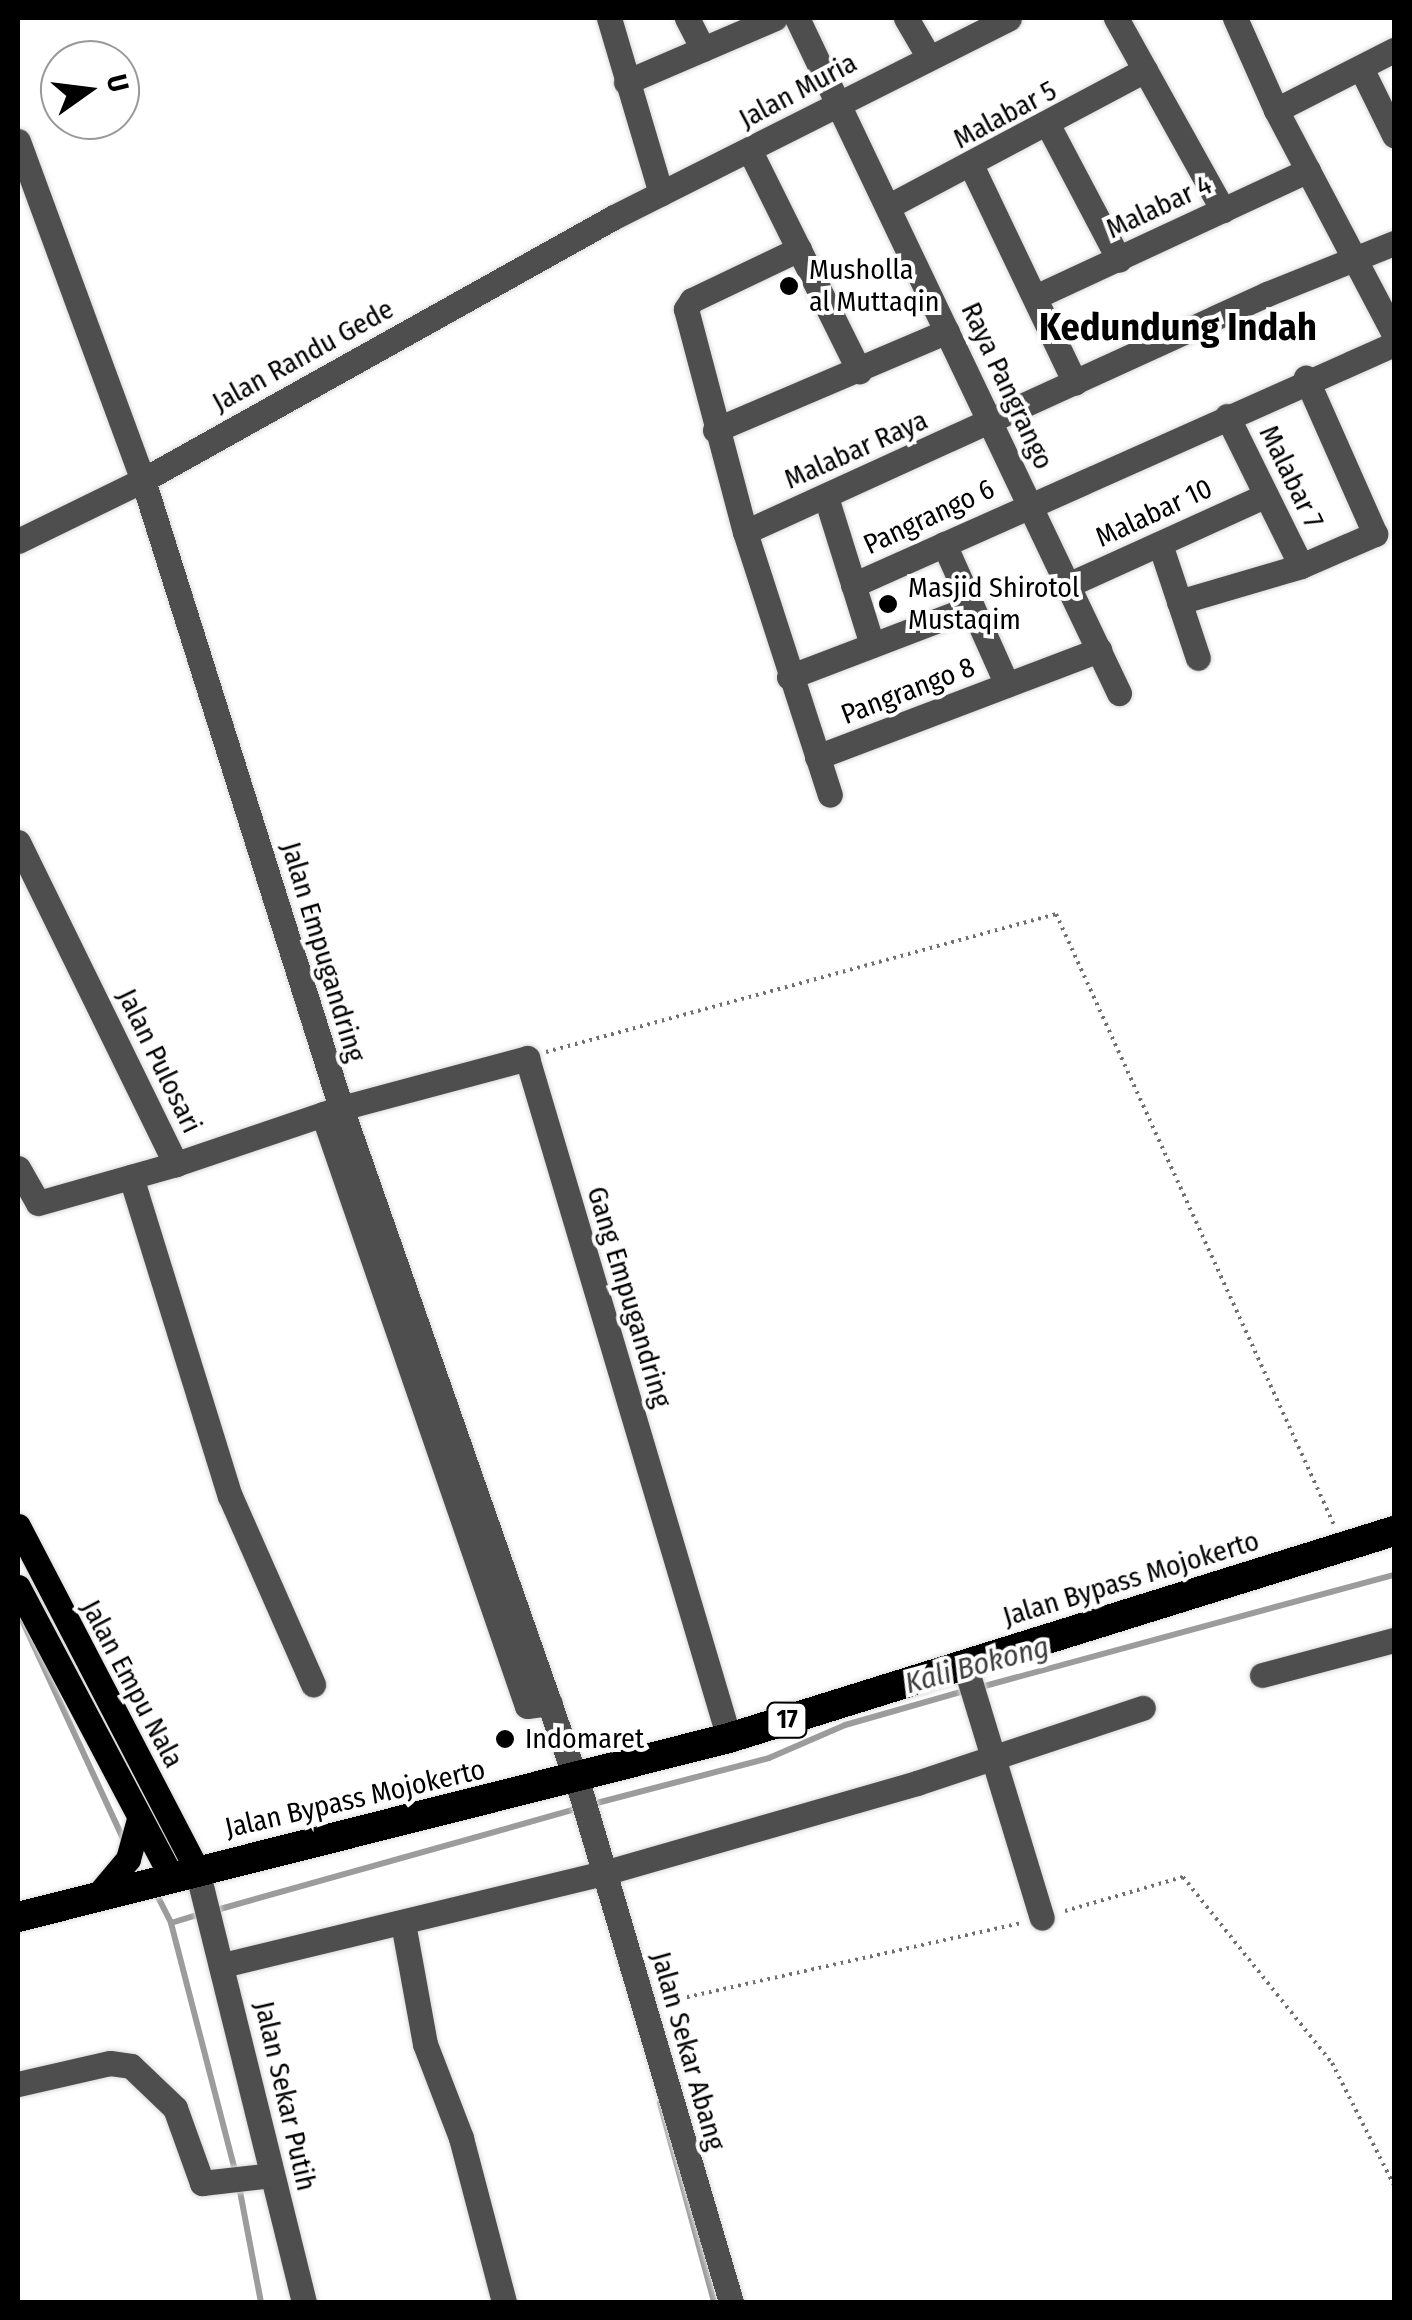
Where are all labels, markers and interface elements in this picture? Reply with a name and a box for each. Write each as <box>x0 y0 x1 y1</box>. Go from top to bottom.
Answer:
north arrow <box>40 40 140 140</box>
street label: Jalan Muria <box>733 46 863 136</box>
text: U <box>100 71 136 95</box>
street label: Malabar 5 <box>948 74 1062 156</box>
street label: Malabar 4 <box>1101 168 1217 246</box>
place label: Musholla al Muttaqin <box>809 253 940 319</box>
marker: Musholla al Muttaqin <box>778 275 800 297</box>
street label: Jalan Randu Gede <box>207 292 399 420</box>
street label: Raya Pangrango <box>954 297 1060 475</box>
district label: Kedundung Indah <box>1039 305 1317 351</box>
street label: Malabar Raya <box>779 404 933 496</box>
street label: Malabar 7 <box>1252 420 1330 534</box>
street label: Malabar 10 <box>1090 471 1218 555</box>
street label: Pangrango 6 <box>858 472 1000 562</box>
place label: Masjid Shirotol Mustaqim <box>908 571 1079 637</box>
marker: Masjid Shirotol Mustaqim <box>877 593 899 615</box>
street label: Pangrango 8 <box>837 650 979 732</box>
street label: Jalan Empugandring <box>274 838 372 1066</box>
street label: Jalan Pulosari <box>110 983 208 1139</box>
street label: Gang Empugandring <box>579 1183 679 1411</box>
street label: Jalan Bypass Mojokerto <box>999 1524 1263 1634</box>
street label: Jalan Empu Nala <box>74 1594 190 1774</box>
water label: Kali Bokong <box>901 1629 1053 1701</box>
road number: 17 <box>764 1700 810 1740</box>
place label: Indomaret <box>525 1722 644 1756</box>
marker: Indomaret <box>494 1728 516 1750</box>
street label: Jalan Bypass Mojokerto <box>222 1753 488 1845</box>
street label: Jalan Sekar Abang <box>644 1948 732 2154</box>
street label: Jalan Sekar Putih <box>247 1998 323 2194</box>

